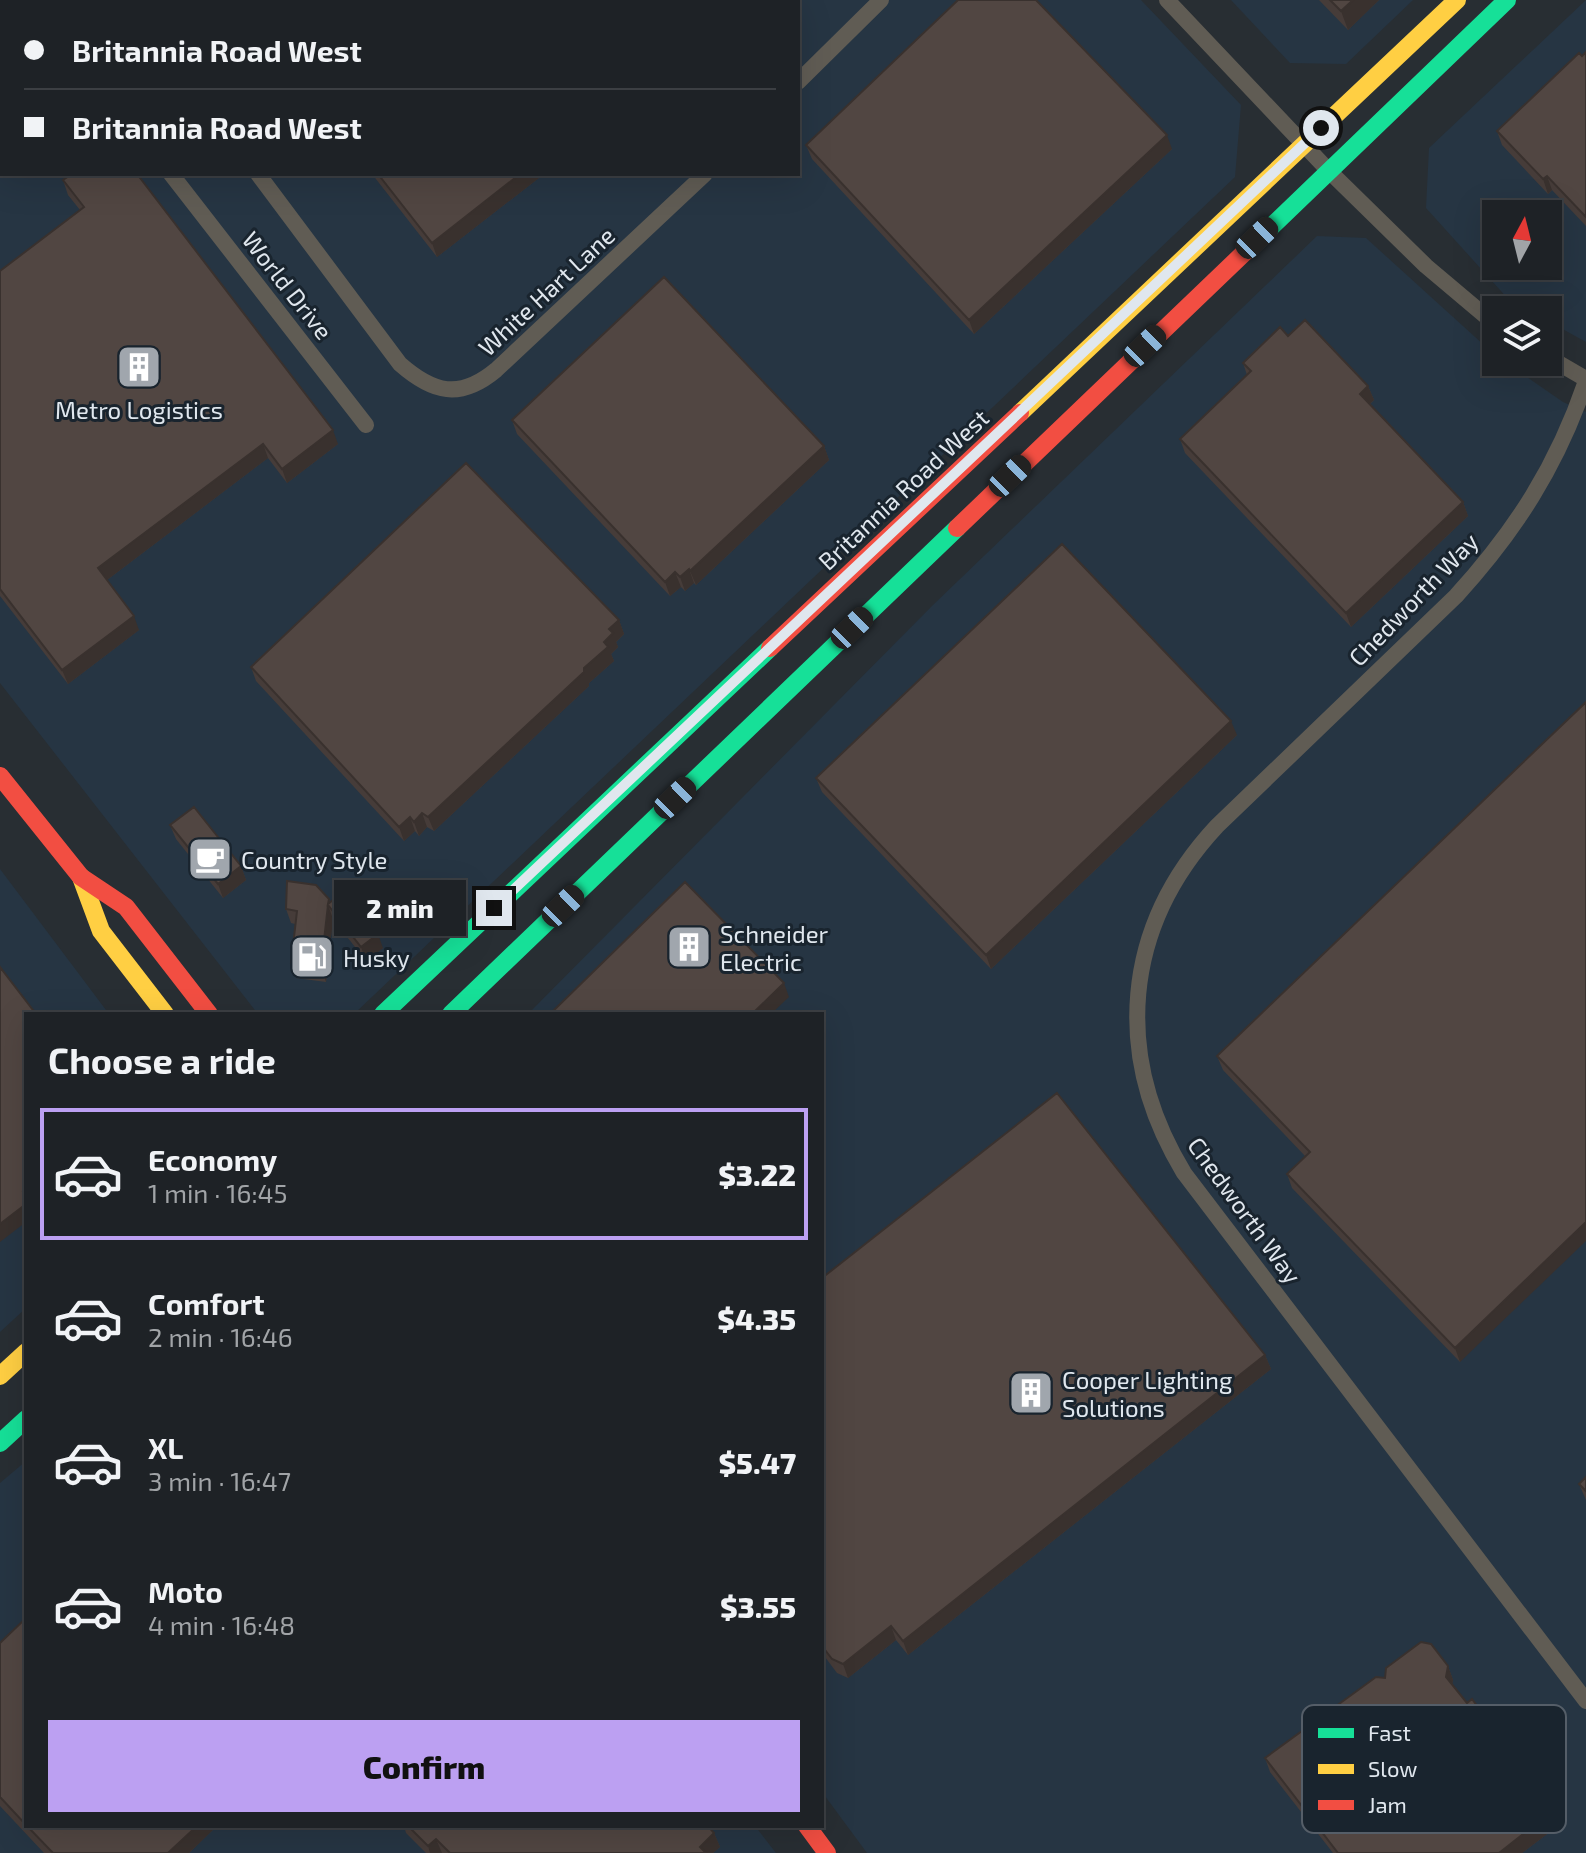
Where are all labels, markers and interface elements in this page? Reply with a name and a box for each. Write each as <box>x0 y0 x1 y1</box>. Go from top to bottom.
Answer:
text: Britannia Road West <box>72 32 362 68</box>
text: Britannia Road West <box>72 109 362 145</box>
route start <box>1303 110 1339 146</box>
north arrow <box>1482 200 1562 280</box>
map controls <box>1482 200 1562 376</box>
car <box>1231 213 1283 263</box>
street label: White Hart Lane <box>472 220 620 362</box>
street label: World Drive <box>237 225 339 345</box>
button: layers <box>1482 296 1562 376</box>
car <box>1119 321 1171 371</box>
building icon: Metro Logistics <box>115 343 163 391</box>
place label: Metro Logistics <box>55 395 223 424</box>
street label: Britannia Road West <box>812 403 994 575</box>
car <box>984 451 1036 501</box>
street label: Chedworth Way <box>1342 526 1484 672</box>
car <box>826 603 878 653</box>
car <box>649 773 701 823</box>
cafe icon: Country Style <box>186 835 234 883</box>
place label: Country Style <box>241 845 387 874</box>
callout: 2 min <box>334 880 466 936</box>
car <box>537 881 589 931</box>
route end <box>476 890 512 926</box>
text: 2 min <box>366 892 434 923</box>
place label: Schneider Electric <box>720 919 829 976</box>
building icon: Schneider Electric <box>665 923 713 971</box>
fuel station icon: Husky <box>288 933 336 981</box>
place label: Husky <box>343 943 410 972</box>
text: Choose a ride <box>48 1038 276 1081</box>
street label: Chedworth Way <box>1182 1131 1308 1289</box>
icon: car <box>52 1138 124 1210</box>
text: Economy <box>148 1141 277 1177</box>
text: $3.22 <box>718 1156 796 1192</box>
text: 1 min · 16:45 <box>148 1177 288 1208</box>
icon: car <box>52 1282 124 1354</box>
text: Comfort <box>148 1285 265 1321</box>
text: $4.35 <box>717 1300 796 1336</box>
text: 2 min · 16:46 <box>148 1321 293 1352</box>
place label: Cooper Lighting Solutions <box>1062 1365 1232 1422</box>
building icon: Cooper Lighting Solutions <box>1007 1369 1055 1417</box>
icon: car <box>52 1426 124 1498</box>
text: XL <box>148 1429 183 1465</box>
text: $5.47 <box>718 1444 796 1480</box>
text: 3 min · 16:47 <box>148 1465 291 1496</box>
icon: car <box>52 1570 124 1642</box>
text: Moto <box>148 1573 223 1609</box>
text: $3.55 <box>720 1588 796 1624</box>
text: 4 min · 16:48 <box>148 1609 295 1640</box>
legend <box>1302 1705 1566 1833</box>
text: Fast <box>1368 1719 1411 1745</box>
button: Confirm <box>48 1720 800 1812</box>
text: Slow <box>1368 1755 1417 1781</box>
text: Jam <box>1368 1791 1407 1817</box>

